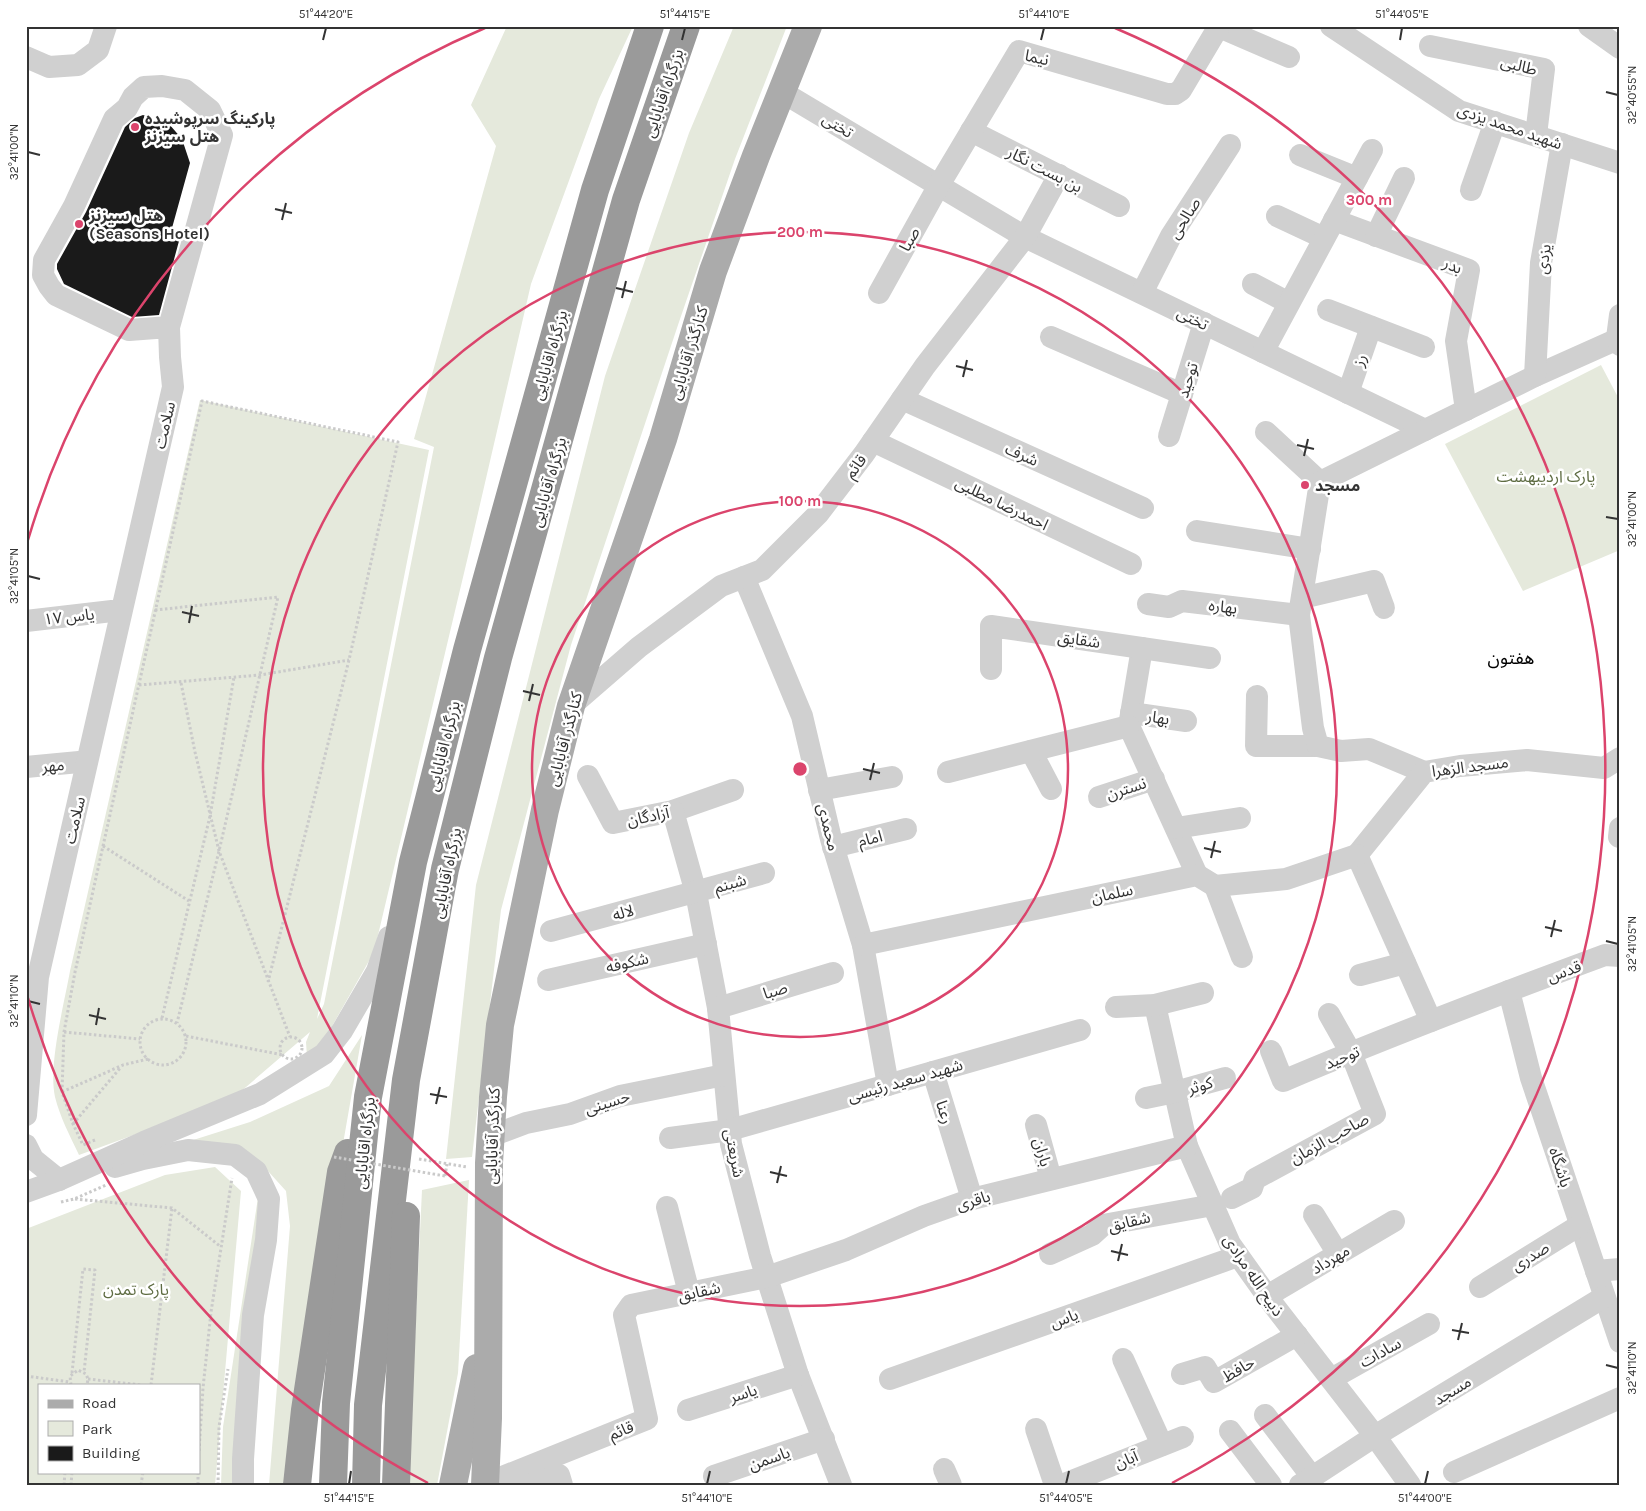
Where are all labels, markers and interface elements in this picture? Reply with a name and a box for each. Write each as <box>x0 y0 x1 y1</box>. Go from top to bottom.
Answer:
text: 51°44'20"E <box>299 7 353 21</box>
text: 51°44'15"E <box>660 7 711 21</box>
text: 51°44'10"E <box>1018 7 1070 21</box>
text: 51°44'05"E <box>1375 7 1429 21</box>
street label: بزرگراه آقابابایی <box>639 46 688 140</box>
street label: نیما <box>1023 46 1051 69</box>
street label: طالبی <box>1499 52 1539 79</box>
text: 32°40'55"N <box>1625 66 1639 125</box>
street label: شهید محمد یزدی <box>1455 100 1565 153</box>
place label: پارکینگ سرپوشیده هتل سیزنز <box>144 109 275 146</box>
street label: تختی <box>819 109 857 142</box>
marker: پارکینگ سرپوشیده هتل سیزنز <box>129 121 141 133</box>
text: 32°41'00"N <box>7 124 21 180</box>
street label: بن بست نگار <box>1003 142 1086 197</box>
text: 300 m <box>1346 191 1392 209</box>
street label: صالحی <box>1164 194 1204 242</box>
place label: هتل سیزنز (Seasons Hotel) <box>88 206 210 243</box>
marker: هتل سیزنز (Seasons Hotel) <box>73 218 85 230</box>
text: 200 m <box>777 223 823 241</box>
street label: صبا <box>895 224 924 255</box>
street label: یزدی <box>1532 243 1555 275</box>
street label: بدر <box>1440 253 1465 278</box>
street label: تختی <box>1174 303 1212 334</box>
street label: کنارگذر آقابابایی <box>665 304 712 402</box>
street label: بزرگراه اقابابایی <box>528 308 571 402</box>
street label: رز <box>1348 352 1370 370</box>
street label: توحید <box>1173 360 1202 400</box>
street label: سلامت <box>150 400 179 451</box>
street label: بزرگراه آقابابایی <box>527 435 570 529</box>
street label: شرف <box>1002 439 1041 470</box>
street label: قائم <box>840 451 873 484</box>
park label: پارک اردیبهشت <box>1497 467 1595 487</box>
street label: احمدرضا مطلبی <box>952 473 1051 534</box>
place label: مسجد <box>1315 476 1360 495</box>
marker: مسجد <box>1299 479 1311 491</box>
text: 32°41'00"N <box>1625 491 1639 547</box>
text: 100 m <box>779 492 821 510</box>
text: 32°41'05"N <box>7 548 21 604</box>
street label: بهاره <box>1207 595 1238 618</box>
street label: یاس ۱۷ <box>43 604 95 629</box>
street label: شقایق <box>1056 627 1101 653</box>
district label: هفتون <box>1488 647 1534 669</box>
street label: کنارگذر آقابابایی <box>543 690 586 788</box>
street label: بزرگراه اقابابایی <box>423 699 464 793</box>
street label: بهار <box>1144 706 1171 729</box>
street label: مسجد الزهرا <box>1431 752 1509 781</box>
street label: مهر <box>40 755 65 776</box>
centre of rings <box>791 760 809 778</box>
street label: نسترن <box>1104 773 1149 804</box>
street label: سلامت <box>60 795 89 846</box>
street label: محمدی <box>813 801 844 853</box>
street label: آزادگان <box>625 802 672 830</box>
street label: بزرگراه آقابابایی <box>428 826 465 920</box>
street label: امام <box>856 826 885 854</box>
street label: شبنم <box>712 870 749 900</box>
street label: سلمان <box>1089 880 1135 907</box>
street label: لاله <box>610 901 636 924</box>
text: 32°41'05"N <box>1625 916 1639 972</box>
street label: شکوفه <box>604 948 650 977</box>
street label: قدس <box>1544 957 1584 986</box>
text: 32°41'10"N <box>7 974 21 1028</box>
street label: صبا <box>761 978 790 1003</box>
street label: توحید <box>1322 1042 1363 1073</box>
street label: شهید سعید رئیسی <box>845 1055 965 1106</box>
street label: کوثر <box>1184 1073 1215 1098</box>
street label: حسینی <box>582 1086 632 1119</box>
street label: کنارگذر آقابابایی <box>481 1087 504 1185</box>
street label: بزرگراه اقابابایی <box>350 1096 379 1190</box>
street label: رعنا <box>932 1098 957 1126</box>
street label: صاحب الزمان <box>1286 1109 1372 1168</box>
street label: شریعتی <box>720 1127 749 1179</box>
street label: باران <box>1029 1135 1056 1169</box>
street label: باشگاه <box>1545 1145 1576 1189</box>
street label: باقری <box>954 1186 992 1215</box>
street label: شقایق <box>1106 1207 1152 1237</box>
street label: ذبیح الله مرادی <box>1217 1231 1288 1321</box>
street label: صدری <box>1508 1238 1553 1275</box>
street label: مهرداد <box>1308 1241 1353 1278</box>
street label: شقایق <box>676 1278 722 1306</box>
park label: پارک تمدن <box>103 1280 169 1300</box>
street label: یاس <box>1047 1305 1081 1332</box>
street label: سادات <box>1356 1333 1404 1372</box>
text: 32°41'10"N <box>1625 1341 1639 1395</box>
street label: حافظ <box>1219 1353 1258 1386</box>
street label: مسجد <box>1430 1372 1475 1409</box>
street label: یاسر <box>726 1380 760 1407</box>
legend <box>38 1384 200 1474</box>
text: Road <box>82 1394 117 1412</box>
street label: قائم <box>606 1417 638 1447</box>
text: Park <box>82 1420 112 1438</box>
street label: یاسمن <box>746 1443 793 1474</box>
text: Building <box>82 1444 140 1462</box>
street label: آبان <box>1112 1446 1142 1473</box>
text: 51°44'15"E <box>324 1491 375 1505</box>
text: 51°44'10"E <box>681 1491 733 1505</box>
text: 51°44'05"E <box>1039 1491 1093 1505</box>
text: 51°44'00"E <box>1398 1491 1452 1505</box>

